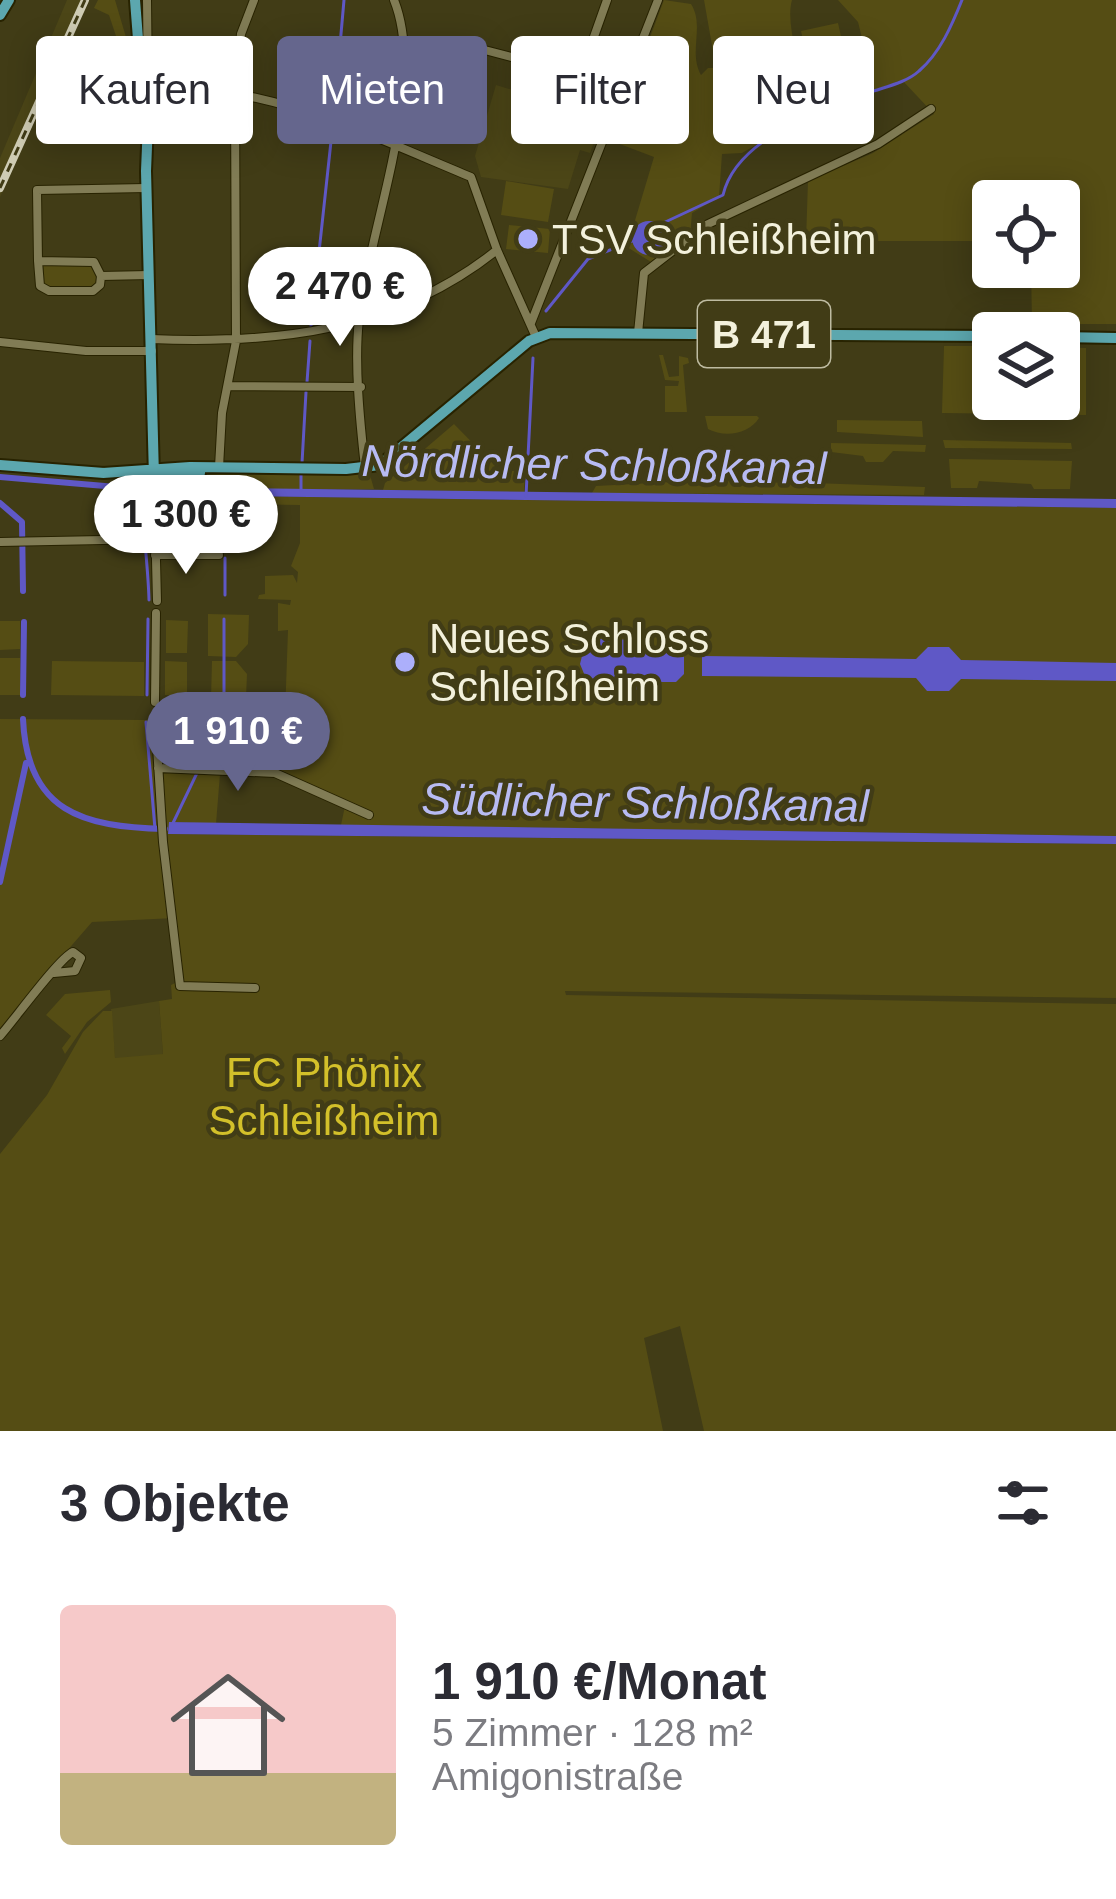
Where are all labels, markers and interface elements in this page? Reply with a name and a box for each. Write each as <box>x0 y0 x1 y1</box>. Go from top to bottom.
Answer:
chip: Kaufen <box>36 36 253 144</box>
chip: Mieten <box>277 36 487 144</box>
chip: Filter <box>511 36 689 144</box>
chip: Neu <box>713 36 874 144</box>
map controls <box>972 180 1080 420</box>
button: locate <box>972 180 1080 288</box>
place label: TSV Schleißheim <box>552 216 876 263</box>
marker: TSV Schleißheim <box>515 226 541 252</box>
pin: 2 470 € <box>229 247 451 349</box>
text: 2 470 € <box>275 264 405 307</box>
road number: B 471 <box>698 301 830 367</box>
button: layers <box>972 312 1080 420</box>
water label: Nördlicher Schloßkanal <box>361 435 829 494</box>
pin: 1 300 € <box>75 475 297 577</box>
text: 1 300 € <box>121 492 251 535</box>
place label: Neues Schloss Schleißheim <box>429 615 709 710</box>
marker: Neues Schloss Schleißheim <box>392 649 418 675</box>
pin: 1 910 € <box>127 692 349 794</box>
text: 1 910 € <box>173 709 303 752</box>
water label: Südlicher Schloßkanal <box>421 773 871 832</box>
park label: FC Phönix Schleißheim <box>208 1049 440 1144</box>
icon: filters <box>990 1470 1056 1536</box>
text: 3 Objekte <box>60 1475 290 1532</box>
icon: home <box>156 1653 300 1797</box>
text: 1 910 €/Monat <box>432 1653 766 1710</box>
text: 5 Zimmer · 128 m² <box>432 1711 753 1754</box>
text: Amigonistraße <box>432 1755 683 1798</box>

